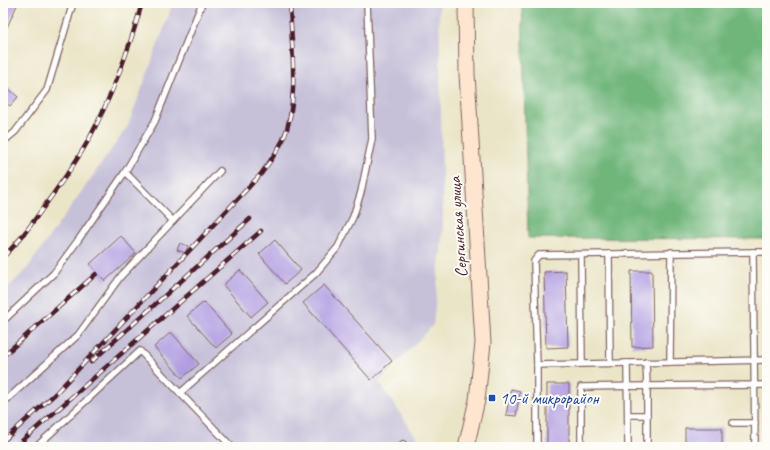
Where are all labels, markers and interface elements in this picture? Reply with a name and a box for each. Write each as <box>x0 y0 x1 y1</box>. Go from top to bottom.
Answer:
street label: Сергинская улица <box>444 174 472 278</box>
place label: 10-й микрорайон <box>500 388 600 409</box>
marker: 10-й микрорайон <box>487 393 497 403</box>

